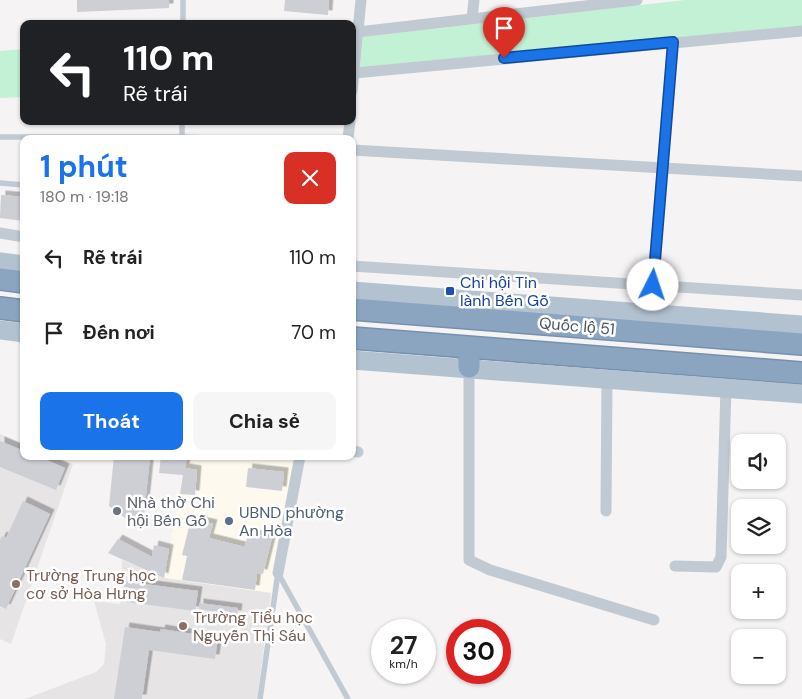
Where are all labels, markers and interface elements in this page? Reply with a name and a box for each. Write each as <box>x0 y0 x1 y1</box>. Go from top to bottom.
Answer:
pin <box>483 7 525 58</box>
icon: arrive <box>490 14 518 42</box>
text: 110 m <box>123 35 214 81</box>
icon: left <box>40 40 105 105</box>
text: Rẽ trái <box>123 79 188 108</box>
text: 1 phút <box>40 147 128 186</box>
button: close <box>284 152 336 204</box>
text: 180 m · 19:18 <box>40 186 129 207</box>
icon: left <box>40 244 68 272</box>
text: Rẽ trái <box>83 245 143 270</box>
text: 110 m <box>289 245 336 270</box>
position arrow <box>626 258 678 310</box>
place label: Chi hội Tin lành Bến Gỗ <box>460 272 549 311</box>
marker: Chi hội Tin lành Bến Gỗ <box>444 285 456 297</box>
street label: Quốc lộ 51 <box>538 312 616 340</box>
icon: arrive <box>40 319 68 347</box>
text: Đến nơi <box>83 320 155 345</box>
text: 70 m <box>291 320 336 345</box>
button: Thoát <box>40 392 183 450</box>
button: Chia sẻ <box>193 392 336 450</box>
map controls <box>731 434 786 684</box>
button: sound <box>731 434 786 489</box>
place label: Nhà thờ Chi hội Bến Gỗ <box>127 492 215 531</box>
button: layers <box>731 499 786 554</box>
place label: UBND phường An Hòa <box>239 502 344 541</box>
marker: Nhà thờ Chi hội Bến Gỗ <box>111 505 123 517</box>
marker: UBND phường An Hòa <box>223 515 235 527</box>
button: + <box>731 564 786 619</box>
place label: Trường Trung học cơ sở Hòa Hưng <box>26 565 156 604</box>
marker: Trường Trung học cơ sở Hòa Hưng <box>10 578 22 590</box>
place label: Trường Tiểu học Nguyễn Thị Sáu <box>193 607 313 646</box>
speed limit sign: 30 <box>446 619 511 684</box>
marker: Trường Tiểu học Nguyễn Thị Sáu <box>177 620 189 632</box>
text: 27 <box>390 629 417 662</box>
button: − <box>731 629 786 684</box>
text: km/h <box>389 656 418 672</box>

